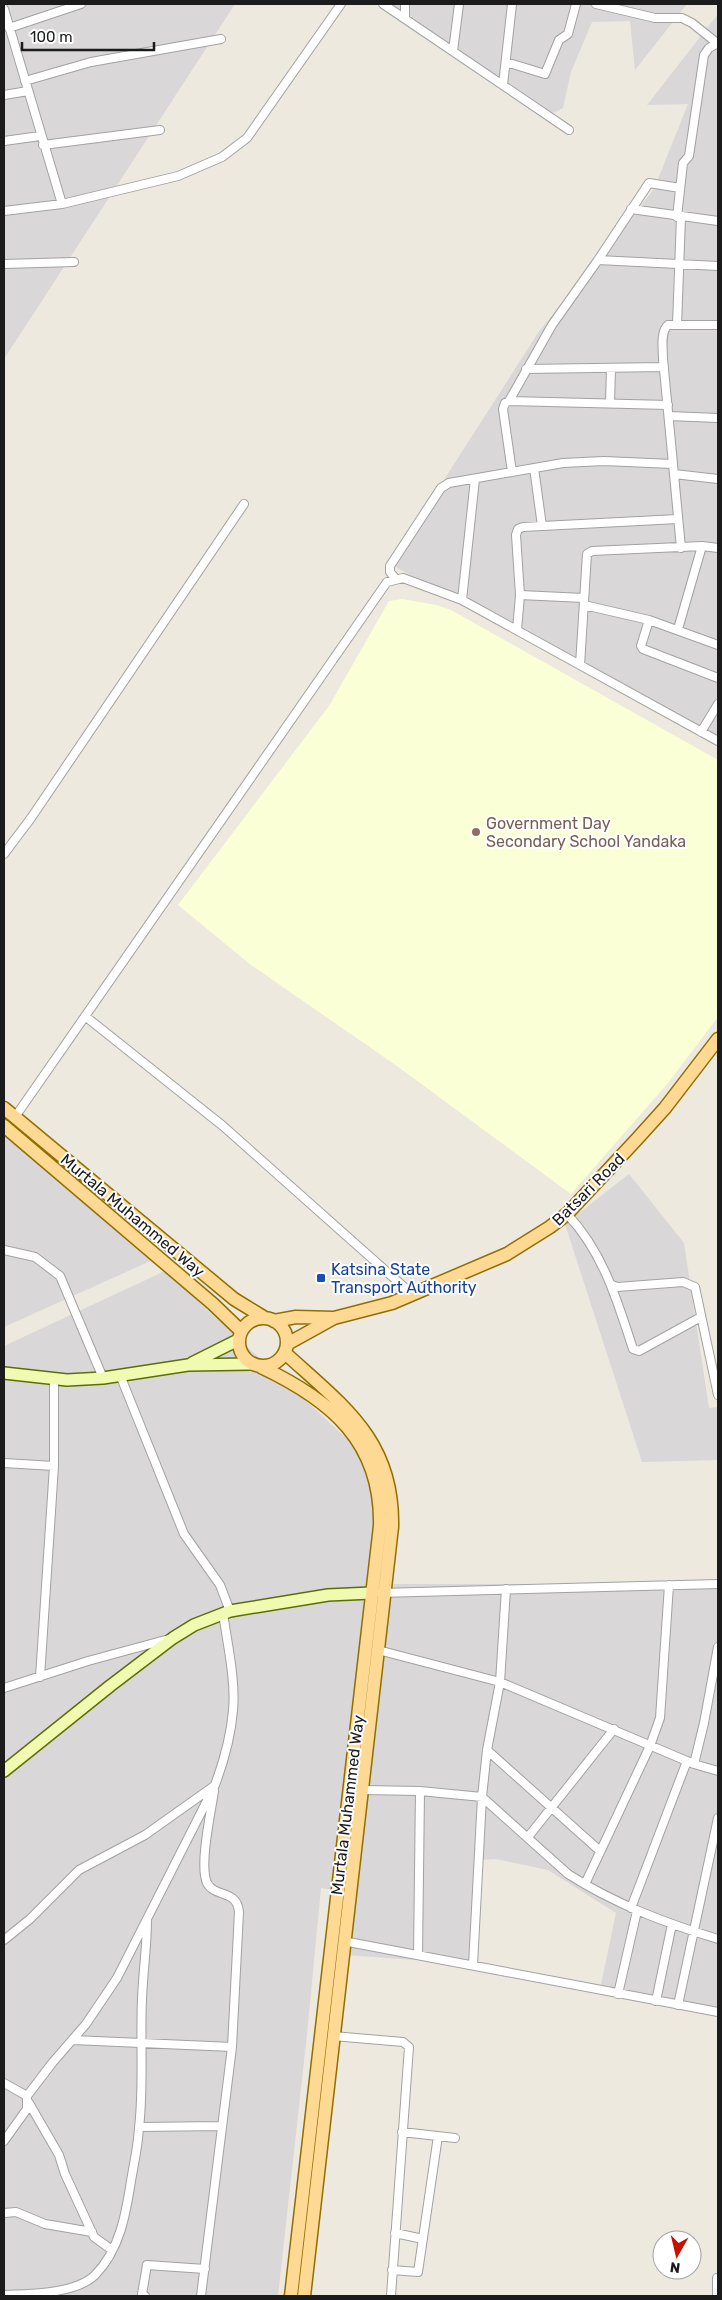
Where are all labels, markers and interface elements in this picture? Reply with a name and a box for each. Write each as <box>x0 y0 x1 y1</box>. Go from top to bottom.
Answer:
scale bar <box>22 20 155 52</box>
text: 100 m <box>30 28 72 46</box>
place label: Government Day Secondary School Yandaka <box>486 814 686 851</box>
marker: Government Day Secondary School Yandaka <box>470 826 482 838</box>
street label: Batsari Road <box>548 1149 628 1229</box>
street label: Murtala Muhammed Way <box>57 1150 208 1281</box>
place label: Katsina State Transport Authority <box>331 1260 477 1297</box>
marker: Katsina State Transport Authority <box>315 1272 327 1284</box>
street label: Murtala Muhammed Way <box>327 1714 368 1896</box>
north arrow <box>652 2230 702 2280</box>
text: N <box>669 2258 681 2276</box>

